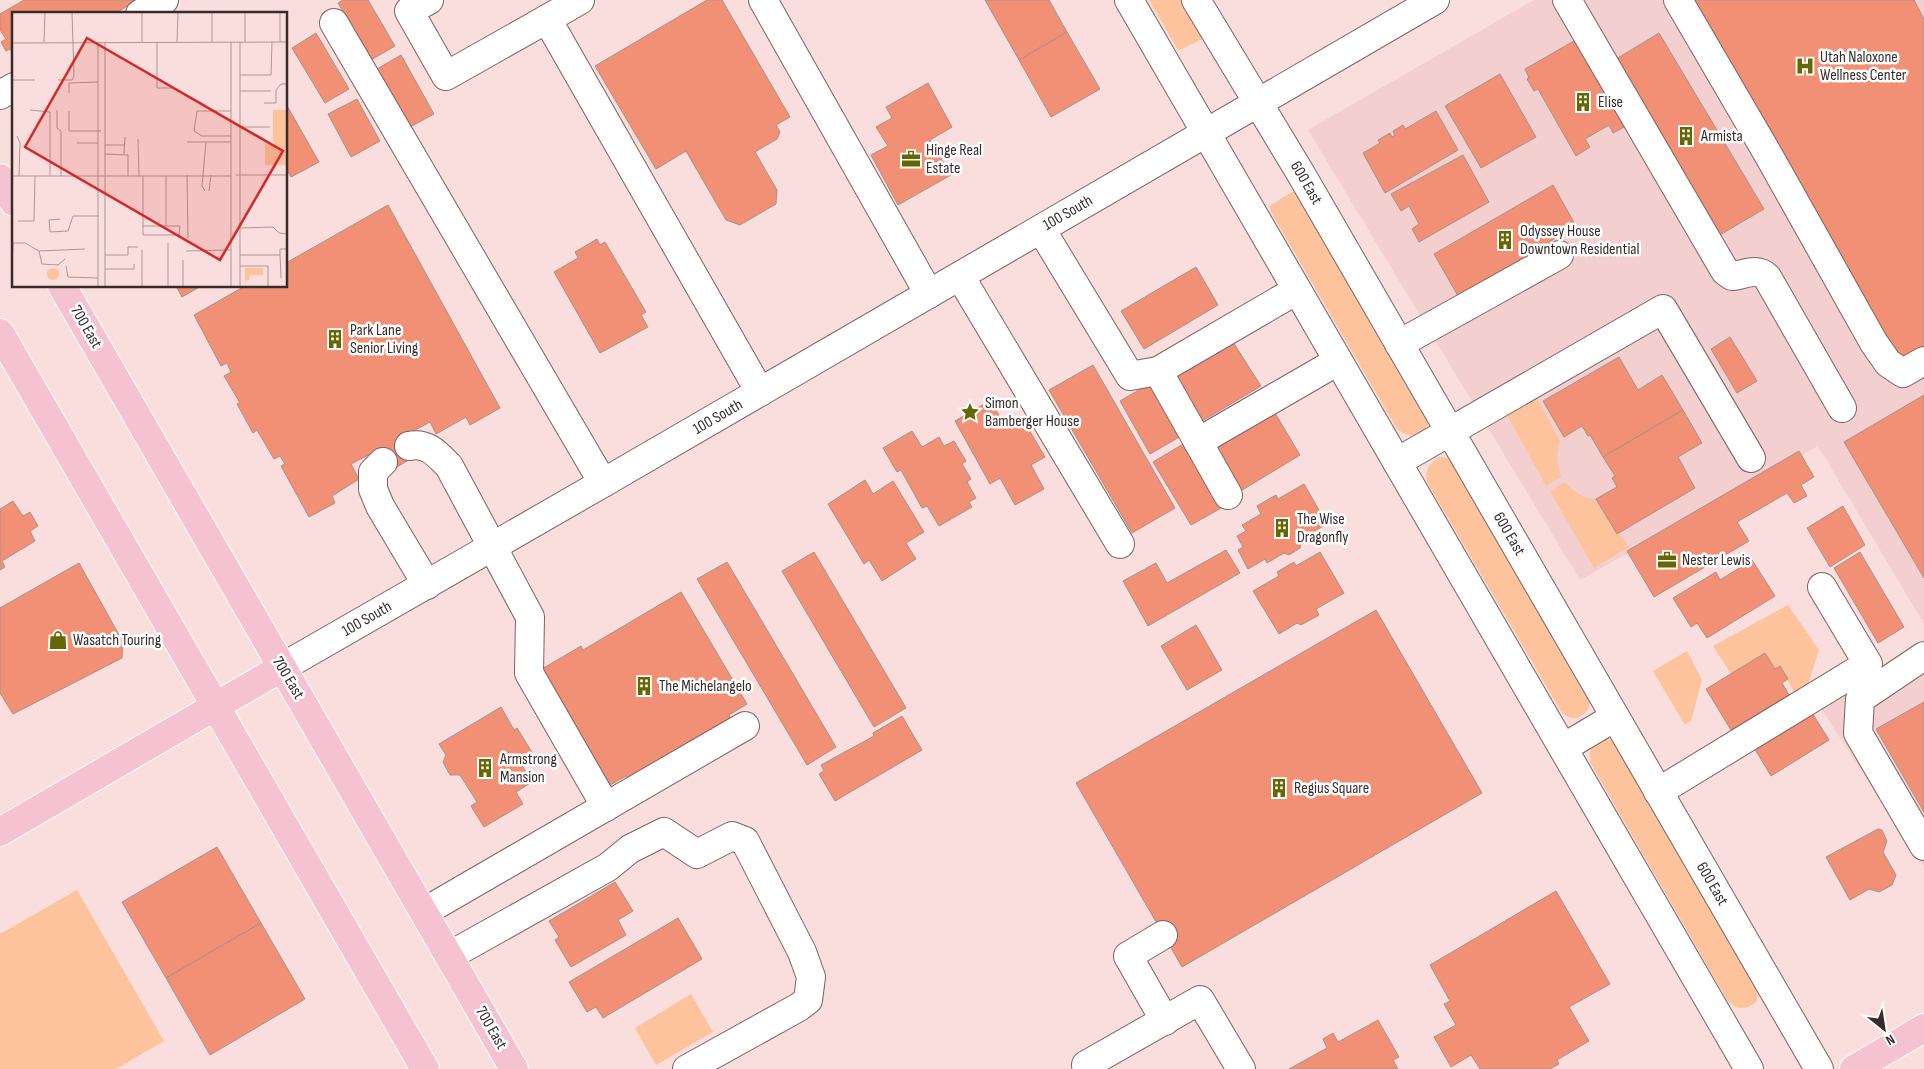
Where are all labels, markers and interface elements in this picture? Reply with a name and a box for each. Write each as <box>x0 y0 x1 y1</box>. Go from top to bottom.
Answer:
inset map <box>12 12 288 288</box>
place label: Utah Naloxone Wellness Center <box>1820 48 1907 85</box>
hospital icon: Utah Naloxone Wellness Center <box>1794 55 1816 77</box>
building icon: Elise <box>1572 91 1594 113</box>
place label: Elise <box>1598 93 1623 112</box>
building icon: Armista <box>1675 125 1697 147</box>
place label: Armista <box>1700 127 1743 146</box>
place label: Hinge Real Estate <box>926 141 982 178</box>
office icon: Hinge Real Estate <box>900 148 922 170</box>
street label: 600 East <box>1286 158 1326 208</box>
street label: 100 South <box>1040 191 1096 235</box>
place label: Odyssey House Downtown Residential <box>1520 222 1640 259</box>
building icon: Odyssey House Downtown Residential <box>1494 229 1516 251</box>
street label: 700 East <box>66 302 106 352</box>
place label: Park Lane Senior Living <box>350 321 418 358</box>
building icon: Park Lane Senior Living <box>324 328 346 350</box>
place label: Simon Bamberger House <box>985 394 1079 431</box>
street label: 100 South <box>690 395 746 439</box>
place icon: Simon Bamberger House <box>959 401 981 423</box>
street label: 600 East <box>1489 509 1529 559</box>
place label: The Wise Dragonfly <box>1297 510 1348 547</box>
building icon: The Wise Dragonfly <box>1271 517 1293 539</box>
office icon: Nester Lewis <box>1656 549 1678 571</box>
place label: Nester Lewis <box>1682 551 1751 570</box>
street label: 100 South <box>339 597 395 641</box>
shop icon: Wasatch Touring <box>47 629 69 651</box>
place label: Wasatch Touring <box>73 631 161 650</box>
street label: 700 East <box>268 653 308 703</box>
building icon: The Michelangelo <box>633 675 655 697</box>
place label: The Michelangelo <box>659 677 752 696</box>
place label: Armstrong Mansion <box>499 750 557 787</box>
building icon: Armstrong Mansion <box>474 757 496 779</box>
building icon: Regius Square <box>1268 777 1290 799</box>
place label: Regius Square <box>1294 779 1369 798</box>
street label: 600 East <box>1692 859 1732 909</box>
street label: 700 East <box>471 1003 511 1053</box>
north arrow <box>1859 1004 1909 1054</box>
text: N <box>1883 1031 1898 1049</box>

